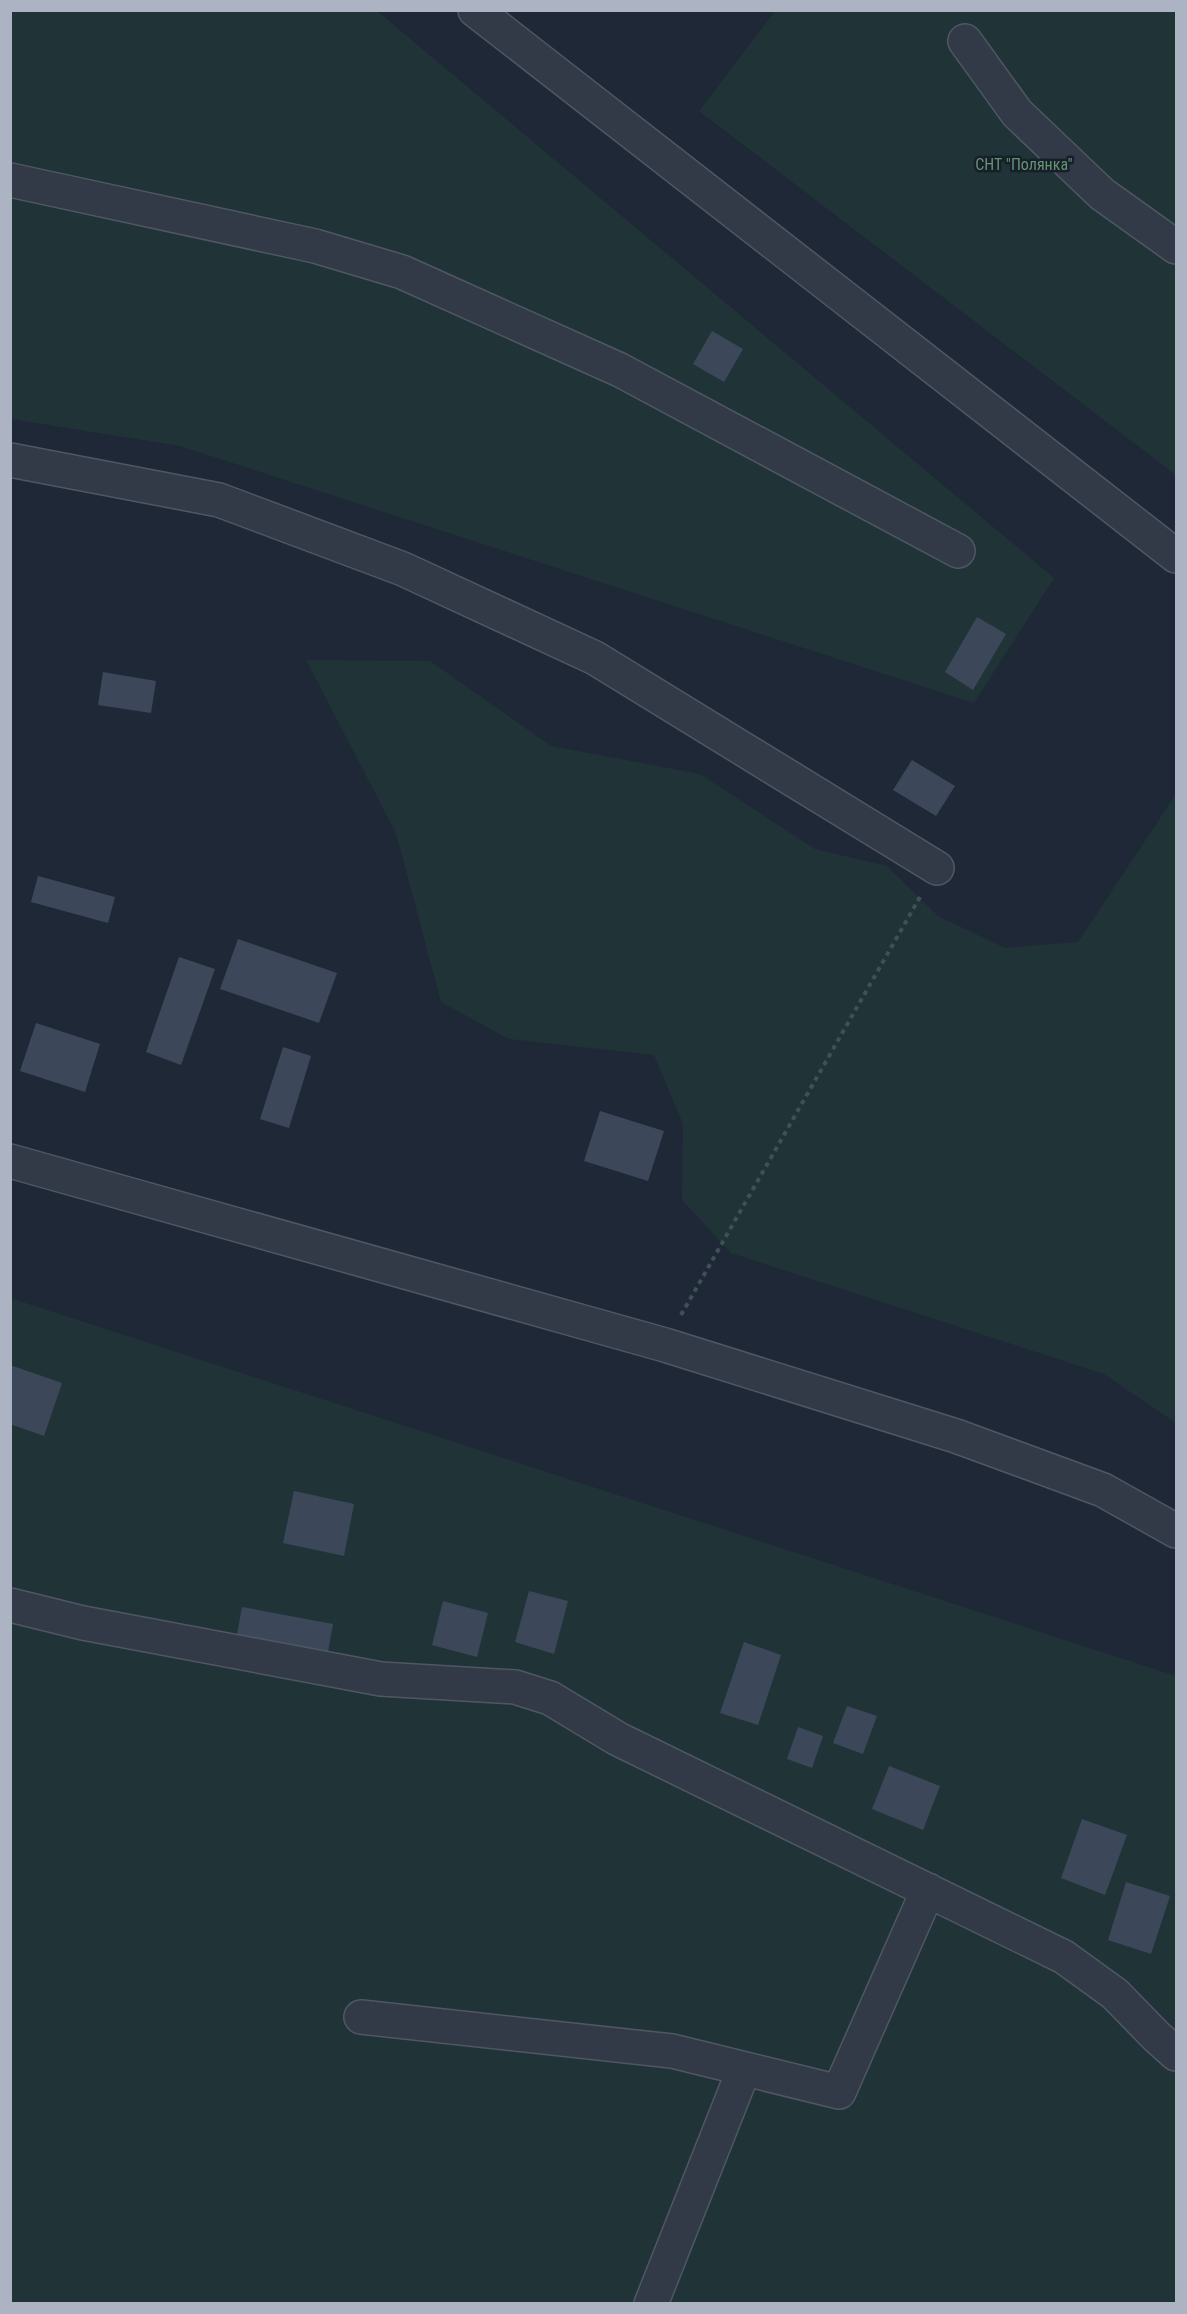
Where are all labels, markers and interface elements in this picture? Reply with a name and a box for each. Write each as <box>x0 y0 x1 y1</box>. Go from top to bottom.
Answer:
park label: СНТ "Полянка" <box>975 155 1073 174</box>

